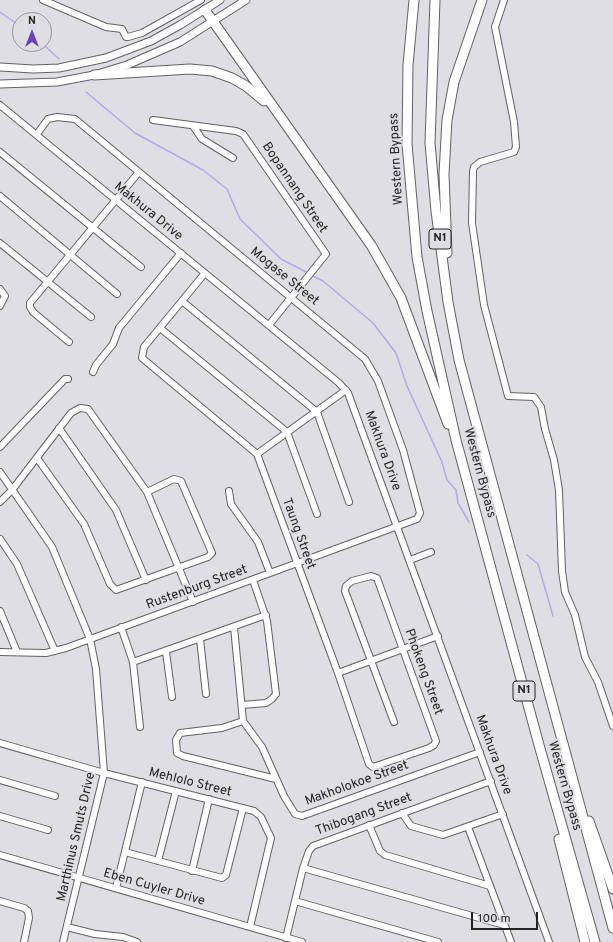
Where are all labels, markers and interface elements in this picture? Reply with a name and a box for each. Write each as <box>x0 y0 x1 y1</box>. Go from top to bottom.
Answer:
north arrow <box>12 12 52 52</box>
text: N <box>28 14 36 28</box>
street label: Western Bypass <box>387 112 407 206</box>
street label: Bopannang Street <box>258 140 330 236</box>
street label: Makhura Drive <box>110 180 186 244</box>
road number: N1 <box>429 229 451 249</box>
street label: Mogase Street <box>246 245 322 309</box>
street label: Makhura Drive <box>360 409 404 493</box>
street label: Western Bypass <box>459 426 499 520</box>
street label: Taung Street <box>278 496 318 572</box>
street label: Rustenburg Street <box>144 562 250 614</box>
street label: Phokeng Street <box>400 627 446 717</box>
road number: N1 <box>513 681 535 701</box>
street label: Makhura Drive <box>471 713 515 797</box>
street label: Western Bypass <box>544 739 584 833</box>
street label: Makholokoe Street <box>303 758 411 810</box>
street label: Mehlolo Street <box>147 765 233 801</box>
street label: Marthinus Smuts Drive <box>55 771 99 903</box>
street label: Thibogang Street <box>314 790 414 840</box>
street label: Eben Cuyler Drive <box>101 866 207 910</box>
scale bar <box>473 904 540 930</box>
text: 100 m <box>478 911 511 927</box>

